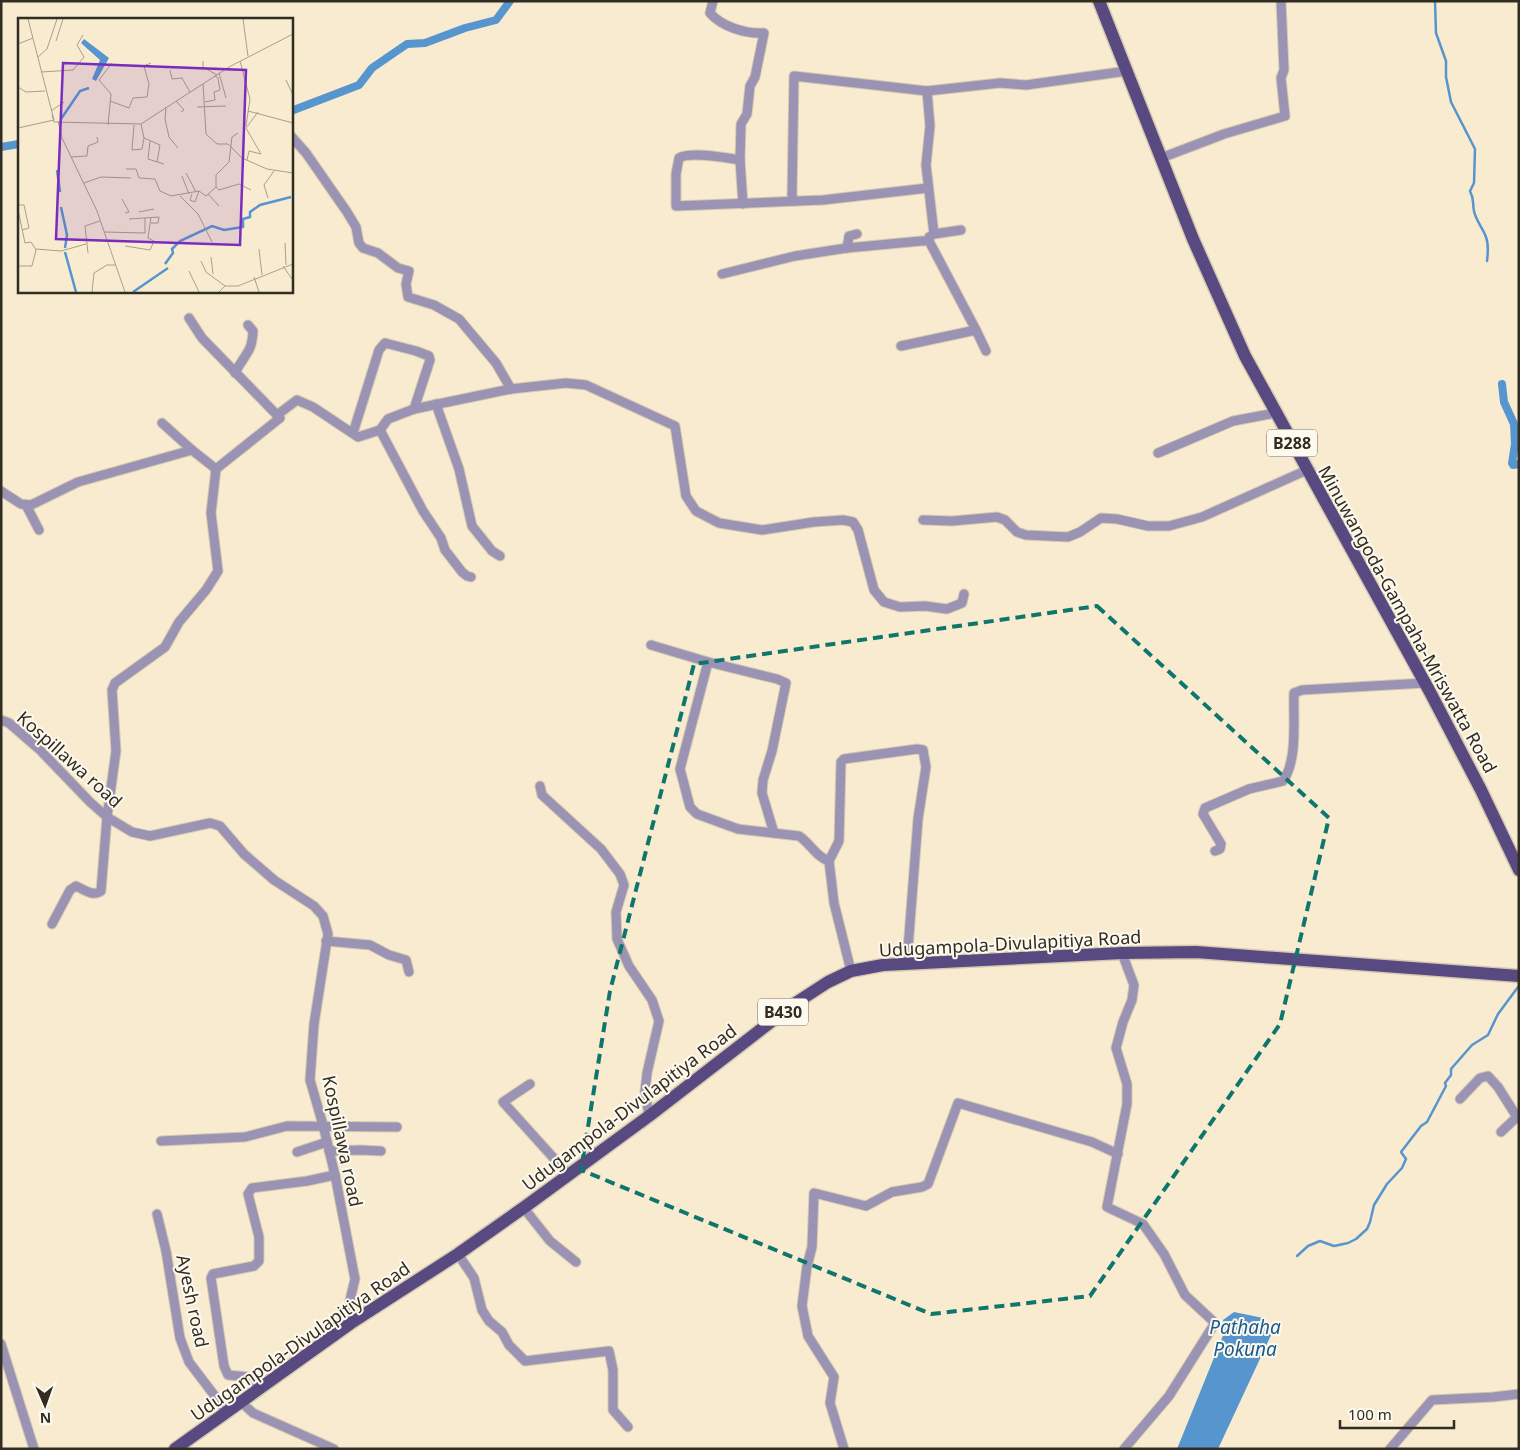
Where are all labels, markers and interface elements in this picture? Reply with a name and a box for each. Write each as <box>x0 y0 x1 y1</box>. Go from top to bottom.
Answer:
inset map <box>18 18 292 292</box>
road number: B288 <box>1267 429 1317 456</box>
street label: Minuwangoda-Gampaha-Mriswatta Road <box>1313 461 1503 777</box>
street label: Kospillawa road <box>12 705 128 813</box>
street label: Udugampola-Divulapitiya Road <box>878 924 1142 962</box>
road number: B430 <box>758 999 808 1026</box>
street label: Udugampola-Divulapitiya Road <box>517 1018 741 1196</box>
street label: Kospillawa road <box>317 1073 369 1209</box>
street label: Ayesh road <box>171 1252 215 1350</box>
street label: Udugampola-Divulapitiya Road <box>186 1256 414 1426</box>
water label: Pathaha Pokuna <box>1209 1314 1281 1362</box>
north arrow <box>20 1380 70 1430</box>
scale bar <box>1340 1398 1454 1430</box>
text: 100 m <box>1348 1404 1392 1424</box>
text: N <box>39 1409 51 1428</box>

